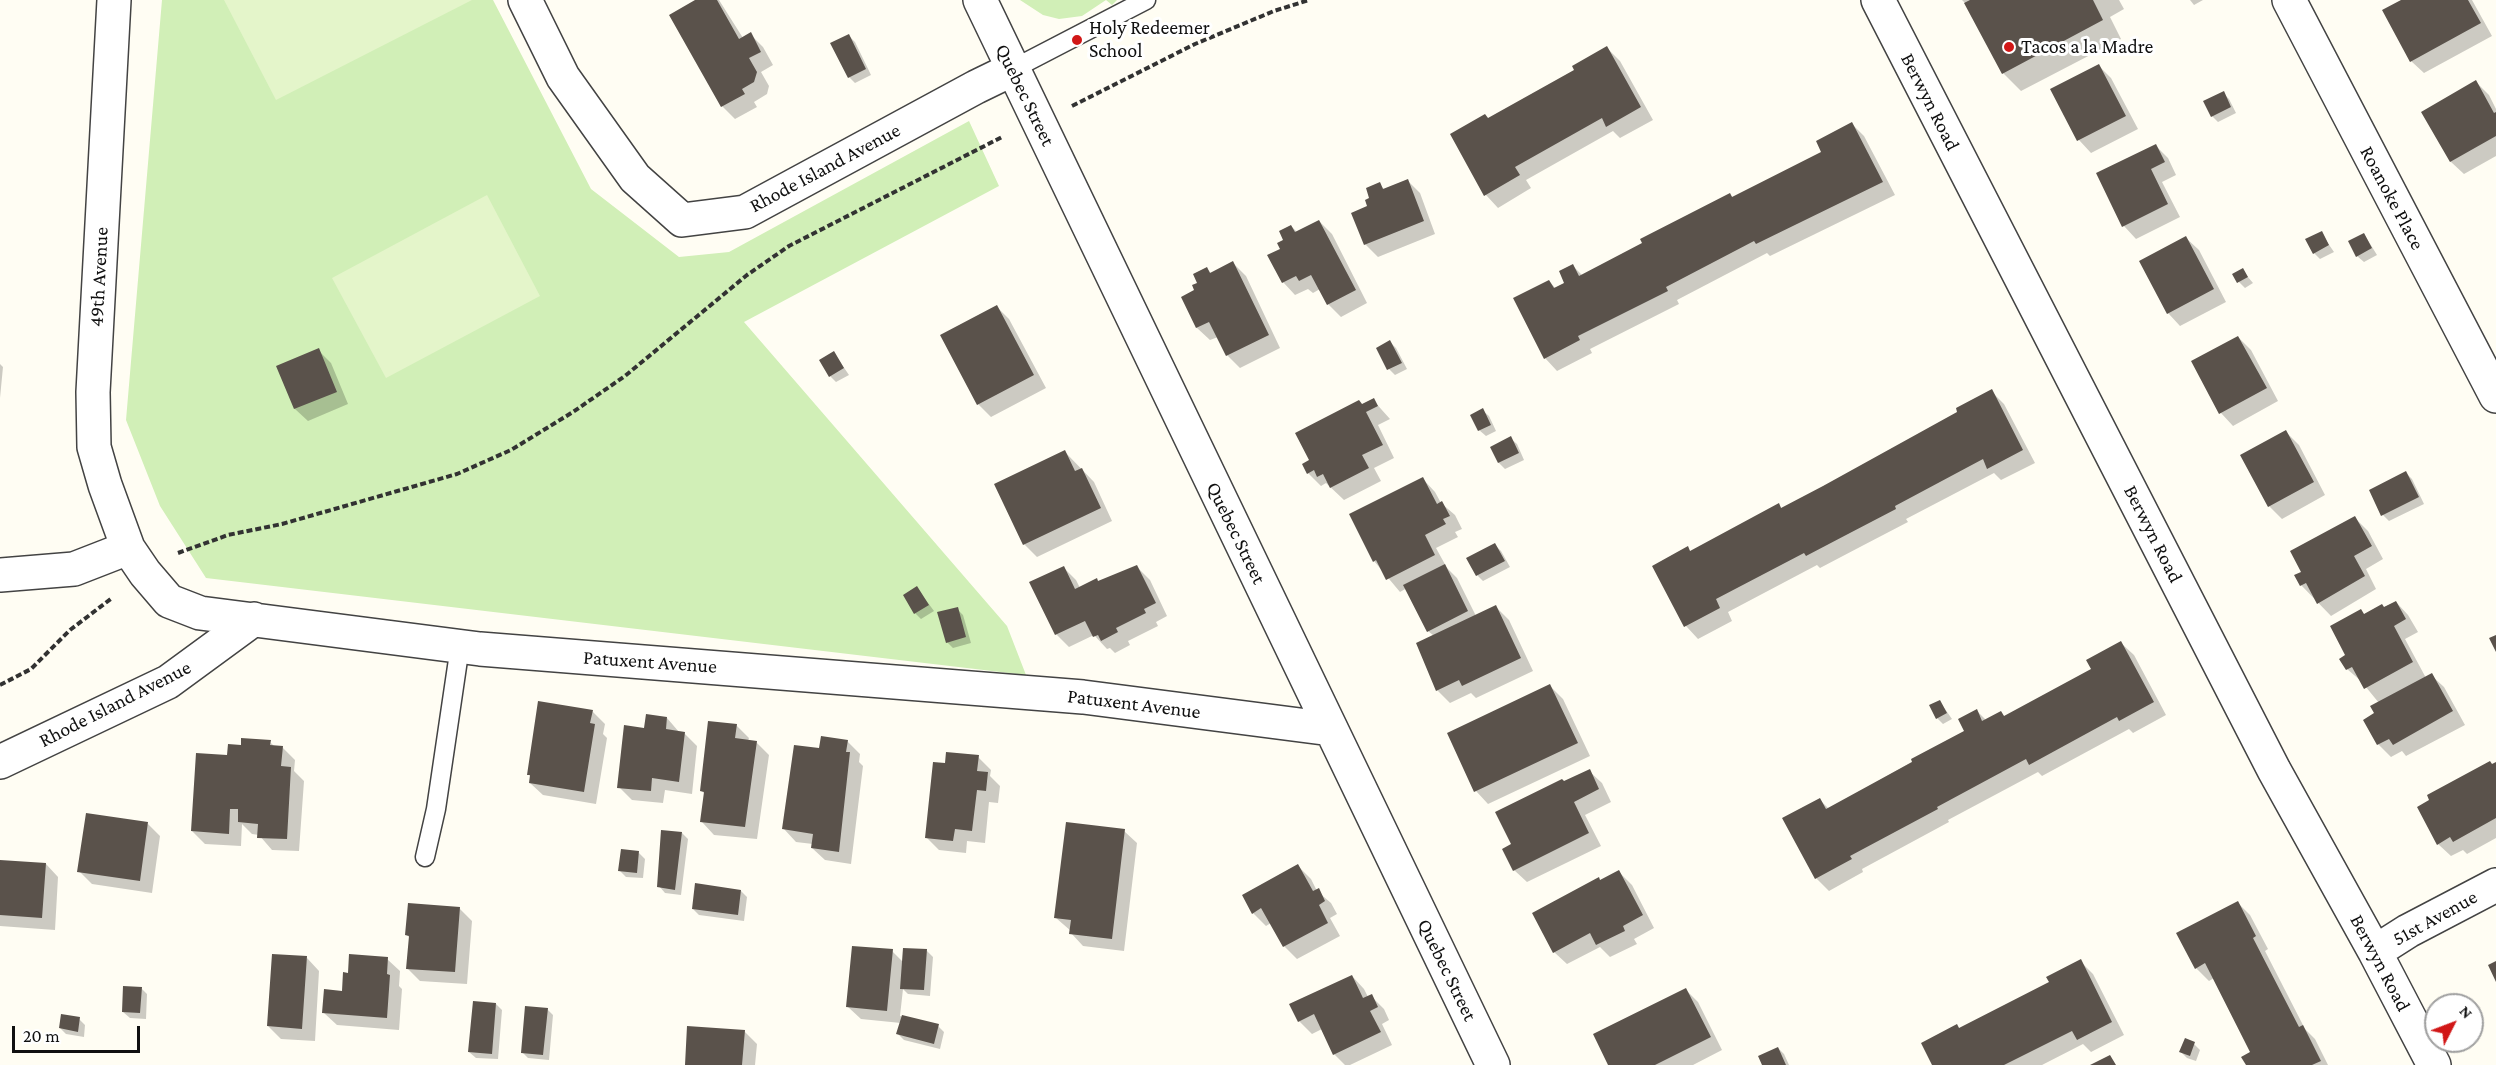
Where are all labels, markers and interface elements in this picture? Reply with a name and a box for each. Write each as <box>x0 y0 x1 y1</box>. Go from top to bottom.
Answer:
place label: Holy Redeemer School <box>1089 16 1210 63</box>
marker: Holy Redeemer School <box>1070 33 1084 47</box>
place label: Tacos a la Madre <box>2021 35 2153 59</box>
street label: Quebec Street <box>990 40 1060 150</box>
marker: Tacos a la Madre <box>2002 40 2016 54</box>
street label: Berwyn Road <box>1895 49 1965 155</box>
street label: Rhode Island Avenue <box>746 118 904 218</box>
street label: Roanoke Place <box>2355 142 2429 254</box>
street label: 49th Avenue <box>84 226 114 328</box>
street label: Quebec Street <box>1201 478 1271 588</box>
street label: Berwyn Road <box>2118 481 2188 587</box>
street label: Patuxent Avenue <box>582 645 718 679</box>
street label: Rhode Island Avenue <box>35 655 195 753</box>
street label: Patuxent Avenue <box>1066 684 1202 724</box>
street label: 51st Avenue <box>2388 885 2482 951</box>
street label: Berwyn Road <box>2345 911 2415 1015</box>
street label: Quebec Street <box>1412 915 1482 1025</box>
north arrow <box>2424 993 2484 1053</box>
text: N <box>2456 1002 2476 1022</box>
scale bar <box>15 1014 142 1052</box>
text: 20 m <box>23 1026 60 1046</box>

